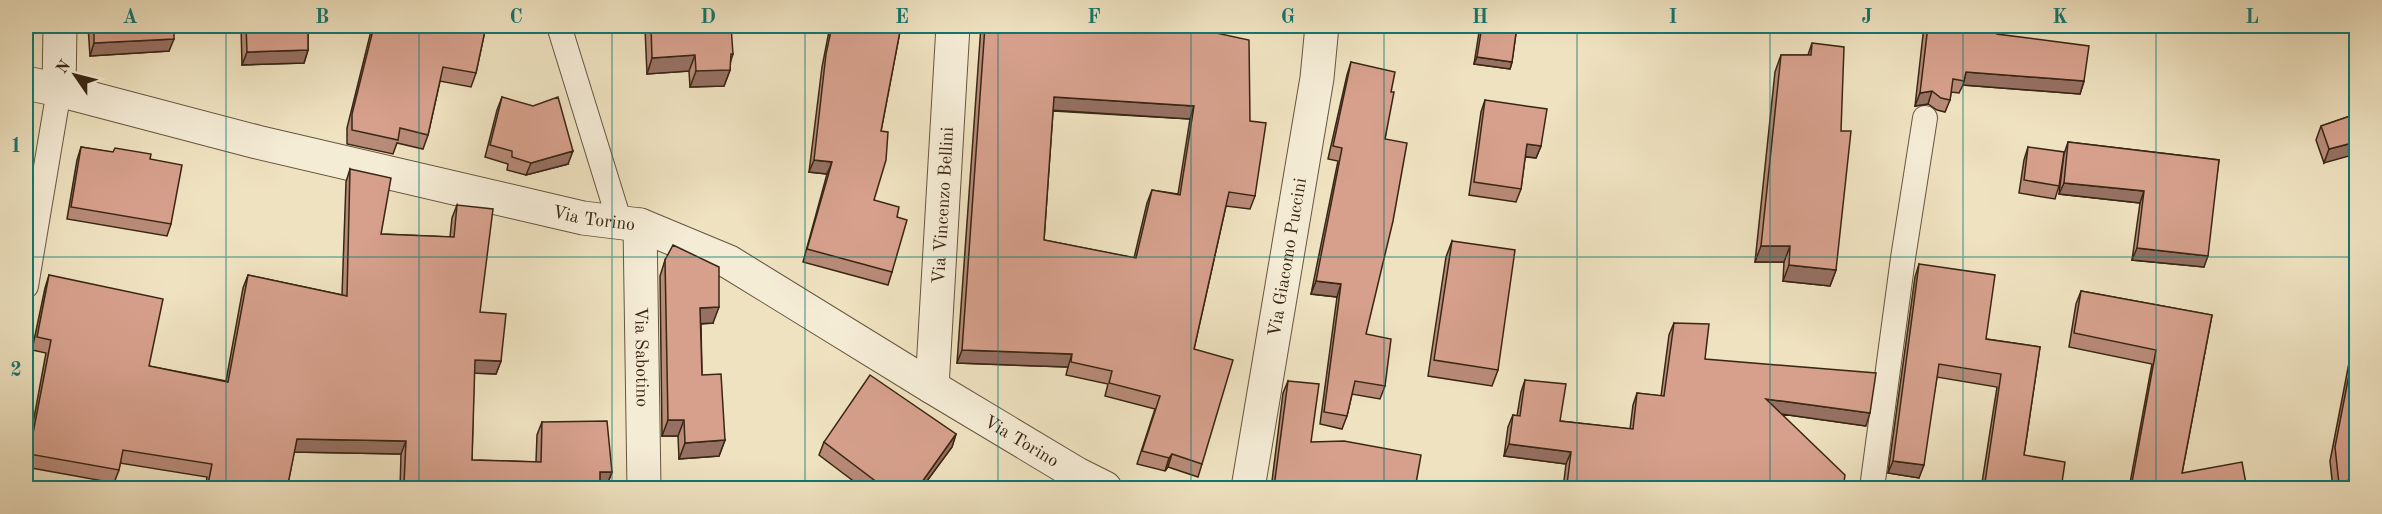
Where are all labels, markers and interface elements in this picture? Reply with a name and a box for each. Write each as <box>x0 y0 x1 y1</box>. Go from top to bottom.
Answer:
text: A <box>122 8 138 28</box>
text: B <box>315 8 329 28</box>
text: C <box>509 8 523 28</box>
text: D <box>700 8 716 28</box>
text: E <box>895 8 909 28</box>
text: F <box>1087 8 1101 28</box>
text: G <box>1281 8 1295 28</box>
text: H <box>1472 8 1488 28</box>
text: I <box>1669 8 1677 28</box>
text: J <box>1862 8 1873 28</box>
text: K <box>2052 8 2068 28</box>
text: L <box>2245 8 2259 28</box>
north arrow <box>45 45 105 105</box>
text: N <box>54 57 75 77</box>
street label: Via Vincenzo Bellini <box>930 126 957 284</box>
text: 1 <box>10 137 22 157</box>
street label: Via Giacomo Puccini <box>1266 176 1310 338</box>
street label: Via Torino <box>551 203 636 234</box>
street label: Via Sabotino <box>631 307 651 407</box>
text: 2 <box>10 361 22 381</box>
street label: Via Torino <box>981 412 1062 471</box>

